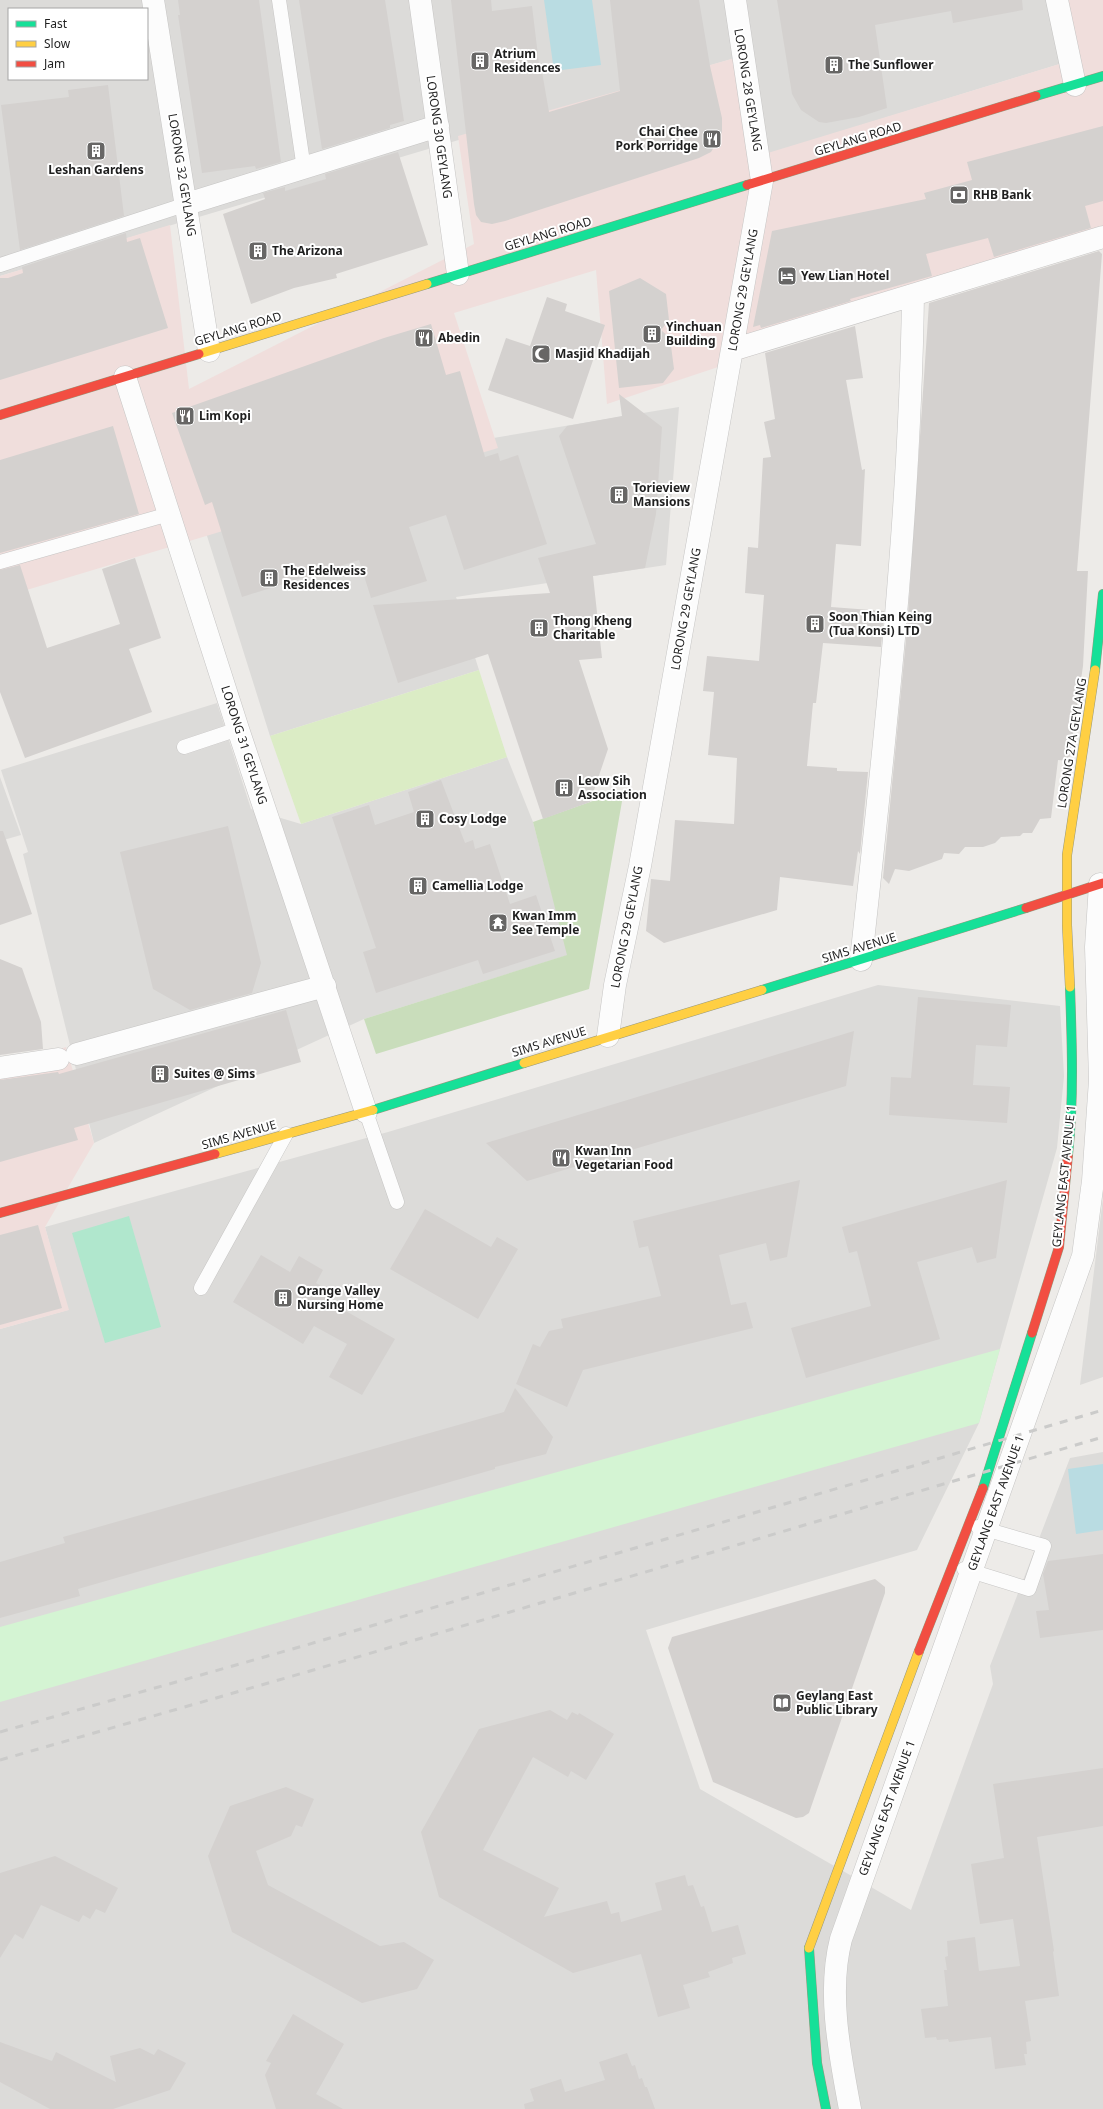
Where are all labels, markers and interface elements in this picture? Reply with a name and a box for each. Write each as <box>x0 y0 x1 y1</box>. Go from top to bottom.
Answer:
legend <box>8 8 148 80</box>
text: Fast <box>44 15 68 32</box>
street label: LORONG 28 GEYLANG <box>730 27 767 153</box>
text: Slow <box>44 35 71 52</box>
place label: Atrium Residences <box>494 45 561 76</box>
building icon: Atrium Residences <box>469 50 491 72</box>
building icon: The Sunflower <box>823 54 845 76</box>
text: Jam <box>43 55 65 72</box>
place label: The Sunflower <box>848 56 934 73</box>
street label: LORONG 30 GEYLANG <box>422 74 457 200</box>
street label: LORONG 32 GEYLANG <box>164 112 201 238</box>
street label: GEYLANG ROAD <box>812 117 904 160</box>
place label: Chai Chee Pork Porridge <box>616 123 698 154</box>
restaurant icon: Chai Chee Pork Porridge <box>701 128 723 150</box>
building icon: Leshan Gardens <box>85 140 107 162</box>
place label: Leshan Gardens <box>48 161 144 178</box>
bank icon: RHB Bank <box>948 184 970 206</box>
place label: RHB Bank <box>973 186 1032 203</box>
street label: GEYLANG ROAD <box>502 212 594 255</box>
street label: LORONG 29 GEYLANG <box>723 227 762 352</box>
building icon: The Arizona <box>247 240 269 262</box>
place label: The Arizona <box>272 242 343 259</box>
hotel icon: Yew Lian Hotel <box>776 265 798 287</box>
place label: Yew Lian Hotel <box>801 267 889 284</box>
street label: GEYLANG ROAD <box>192 307 284 350</box>
place label: Yinchuan Building <box>666 318 722 349</box>
building icon: Yinchuan Building <box>641 323 663 345</box>
restaurant icon: Abedin <box>413 327 435 349</box>
place label: Abedin <box>438 329 480 346</box>
mosque icon: Masjid Khadijah <box>530 343 552 365</box>
place label: Masjid Khadijah <box>555 345 650 362</box>
restaurant icon: Lim Kopi <box>174 405 196 427</box>
place label: Lim Kopi <box>199 407 251 424</box>
place label: Torieview Mansions <box>633 479 691 510</box>
building icon: Torieview Mansions <box>608 484 630 506</box>
street label: LORONG 29 GEYLANG <box>666 546 705 671</box>
place label: The Edelweiss Residences <box>283 562 366 593</box>
building icon: The Edelweiss Residences <box>258 567 280 589</box>
place label: Soon Thian Keing (Tua Konsi) LTD <box>829 608 932 639</box>
place label: Thong Kheng Charitable <box>553 612 632 643</box>
building icon: Soon Thian Keing (Tua Konsi) LTD <box>804 613 826 635</box>
building icon: Thong Kheng Charitable <box>528 617 550 639</box>
street label: LORONG 27A GEYLANG <box>1053 677 1090 809</box>
street label: LORONG 31 GEYLANG <box>217 683 272 806</box>
place label: Leow Sih Association <box>578 772 647 803</box>
building icon: Leow Sih Association <box>553 777 575 799</box>
building icon: Cosy Lodge <box>414 808 436 830</box>
place label: Cosy Lodge <box>439 810 507 827</box>
street label: LORONG 29 GEYLANG <box>606 864 647 989</box>
building icon: Camellia Lodge <box>407 875 429 897</box>
place label: Camellia Lodge <box>432 877 523 894</box>
place label: Kwan Imm See Temple <box>512 907 579 938</box>
temple icon: Kwan Imm See Temple <box>487 912 509 934</box>
street label: SIMS AVENUE <box>820 928 898 967</box>
street label: SIMS AVENUE <box>510 1022 588 1061</box>
building icon: Suites @ Sims <box>149 1063 171 1085</box>
place label: Suites @ Sims <box>174 1065 255 1082</box>
street label: GEYLANG EAST AVENUE 1 <box>1048 1104 1079 1248</box>
street label: SIMS AVENUE <box>200 1116 278 1153</box>
place label: Kwan Inn Vegetarian Food <box>575 1142 673 1173</box>
restaurant icon: Kwan Inn Vegetarian Food <box>550 1147 572 1169</box>
place label: Orange Valley Nursing Home <box>297 1282 384 1313</box>
building icon: Orange Valley Nursing Home <box>272 1287 294 1309</box>
street label: GEYLANG EAST AVENUE 1 <box>963 1433 1028 1573</box>
place label: Geylang East Public Library <box>796 1687 878 1718</box>
library icon: Geylang East Public Library <box>771 1692 793 1714</box>
street label: GEYLANG EAST AVENUE 1 <box>854 1738 919 1878</box>

